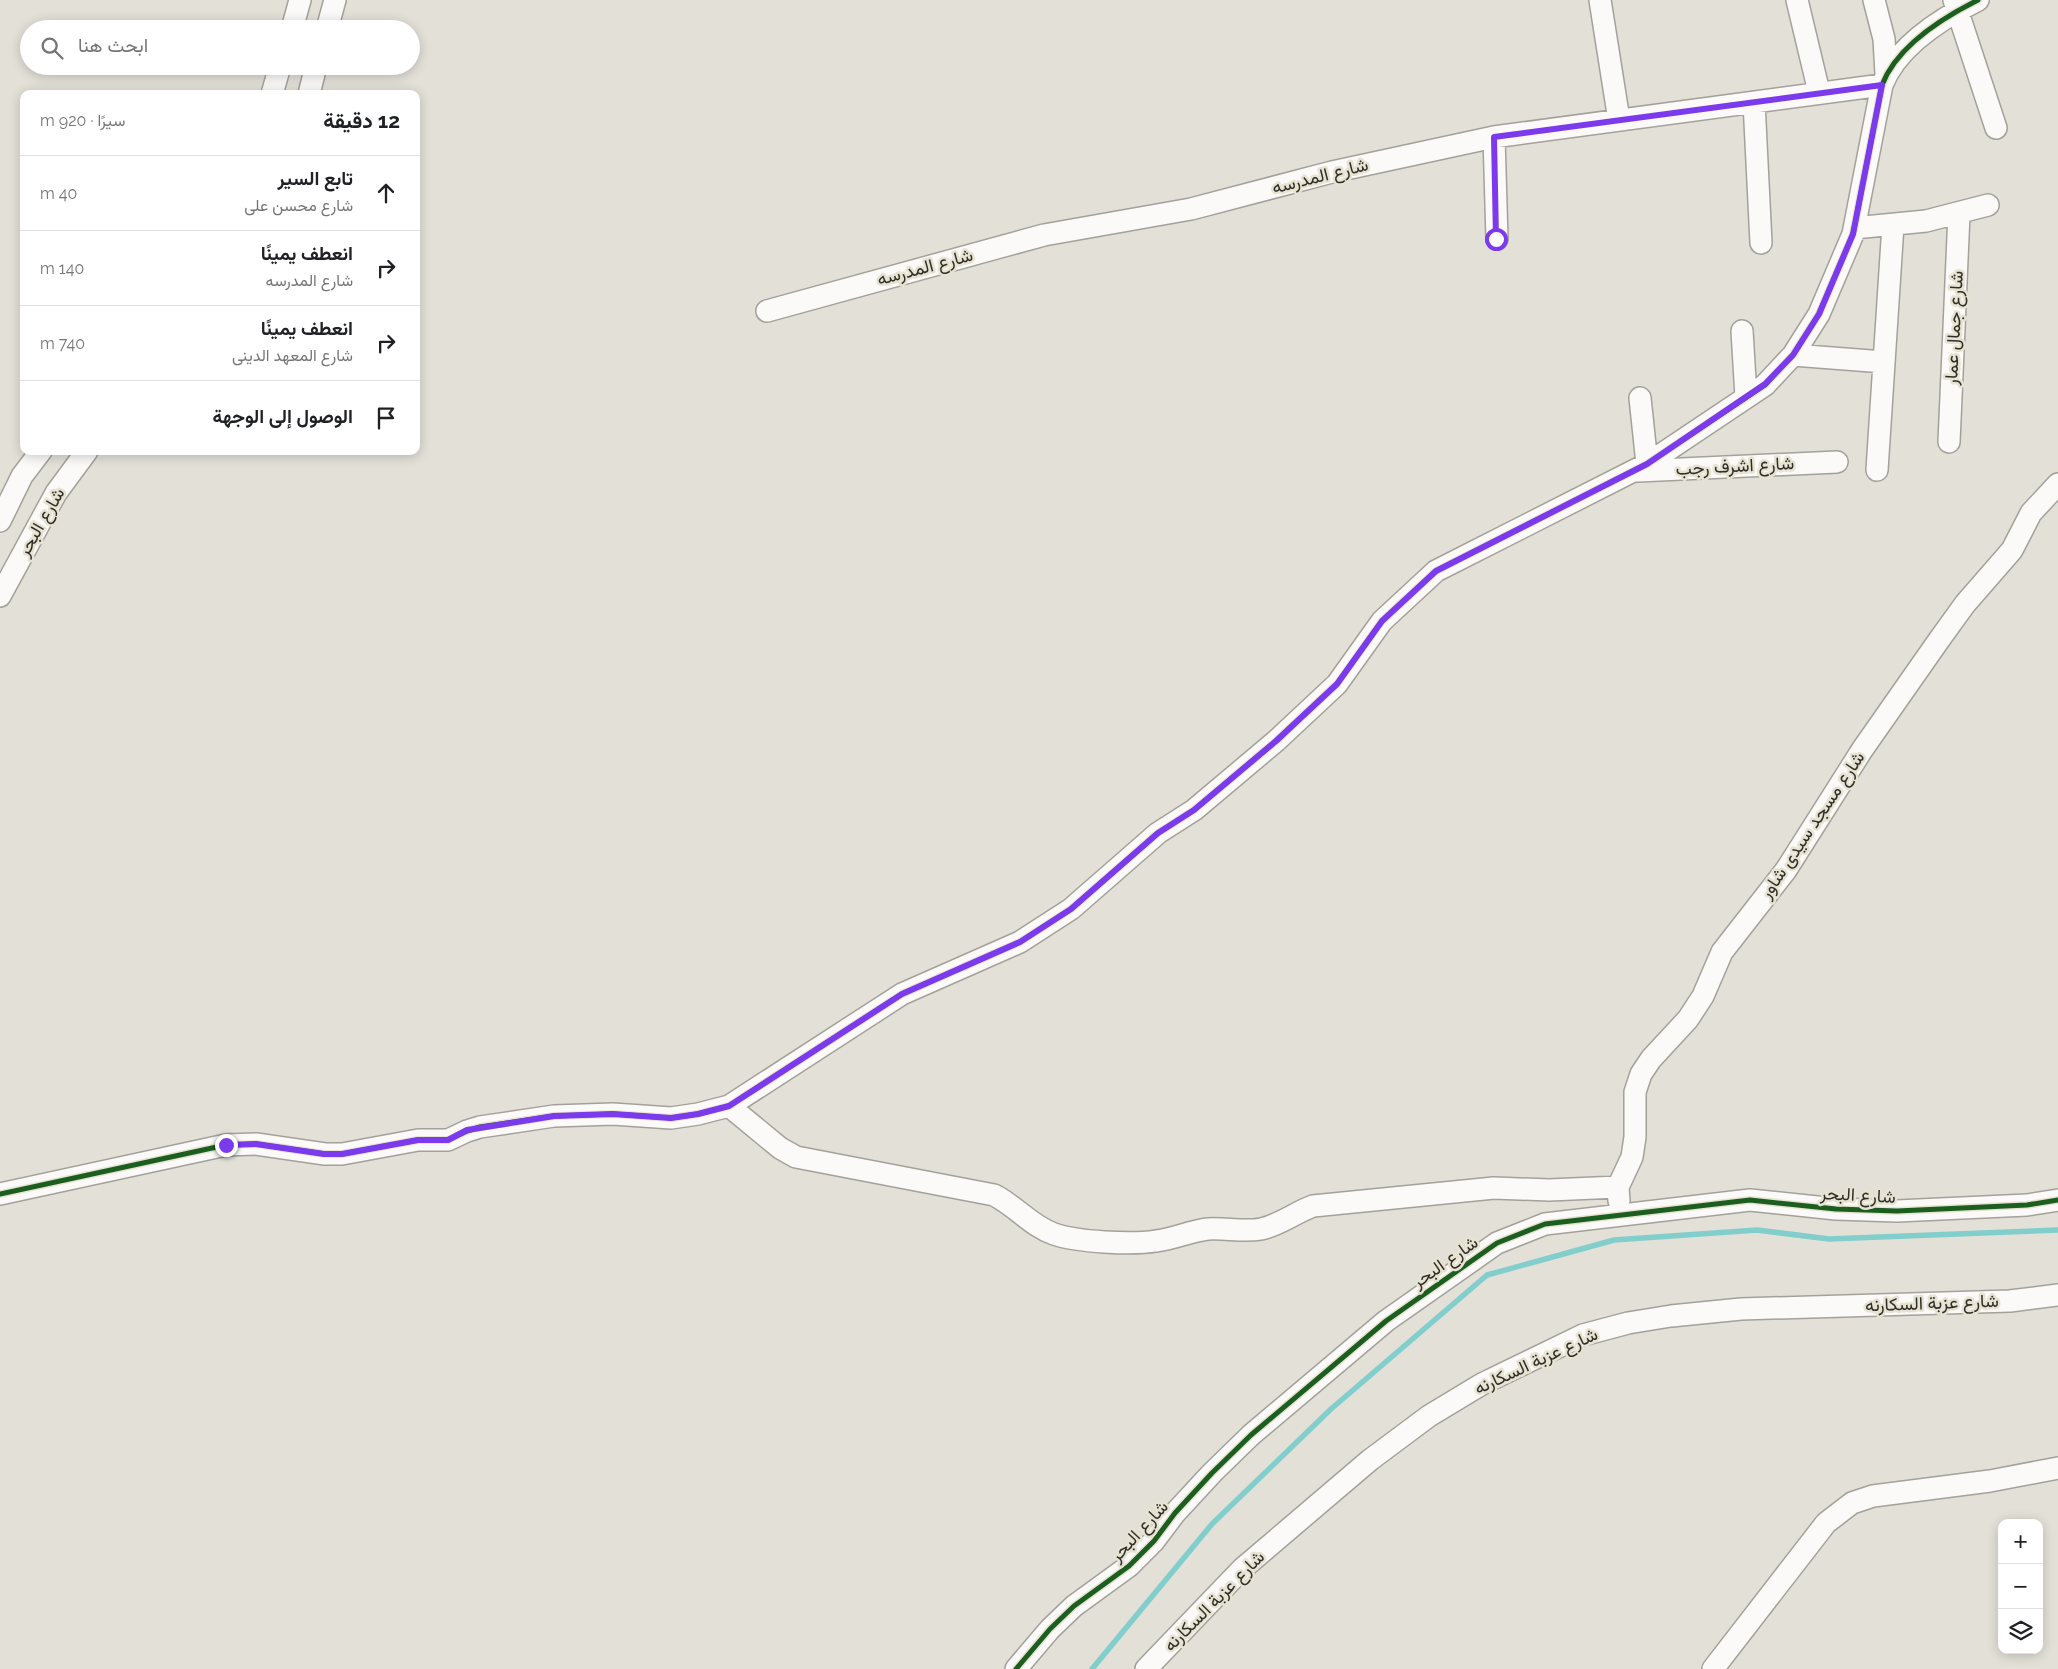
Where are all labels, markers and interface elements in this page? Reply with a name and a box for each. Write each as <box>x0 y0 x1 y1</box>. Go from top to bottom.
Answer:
search box <box>20 20 420 75</box>
icon: search <box>38 34 66 62</box>
text: ابحث هنا <box>78 34 148 56</box>
text: 12 دقيقة <box>323 108 400 133</box>
text: سيرًا · 920 m <box>40 111 125 130</box>
street label: شارع المدرسه <box>1270 153 1371 200</box>
text: تابع السير <box>278 167 353 189</box>
icon: ahead <box>372 179 400 207</box>
text: 40 m <box>40 184 77 203</box>
text: شارع محسن على <box>244 196 353 215</box>
route start <box>1485 228 1508 251</box>
text: انعطف يمينًا <box>261 242 353 264</box>
street label: شارع المدرسه <box>875 244 976 291</box>
icon: right <box>372 254 400 282</box>
text: 140 m <box>40 259 84 278</box>
street label: شارع جمال عمار <box>1940 270 1969 387</box>
text: شارع المدرسه <box>266 271 353 290</box>
text: انعطف يمينًا <box>261 317 353 339</box>
icon: right <box>372 329 400 357</box>
text: 740 m <box>40 334 85 353</box>
text: شارع المعهد الدينى <box>232 346 353 365</box>
icon: arrive <box>372 404 400 432</box>
text: الوصول إلى الوجهة <box>213 405 353 427</box>
street label: شارع اشرف رجب <box>1675 452 1795 481</box>
street label: شارع البحر <box>12 484 70 562</box>
street label: شارع مسجد سيدى شاور <box>1754 747 1870 904</box>
route end <box>215 1134 238 1157</box>
street label: شارع البحر <box>1819 1182 1896 1209</box>
street label: شارع البحر <box>1407 1231 1483 1294</box>
street label: شارع عزبة السكارنه <box>1865 1290 1999 1317</box>
street label: شارع عزبة السكارنه <box>1471 1323 1602 1400</box>
street label: شارع البحر <box>1104 1496 1174 1568</box>
map controls <box>1998 1519 2043 1654</box>
button: + <box>1998 1519 2043 1564</box>
street label: شارع عزبة السكارنه <box>1159 1546 1270 1657</box>
button: − <box>1998 1564 2043 1609</box>
button: layers <box>1998 1609 2043 1654</box>

